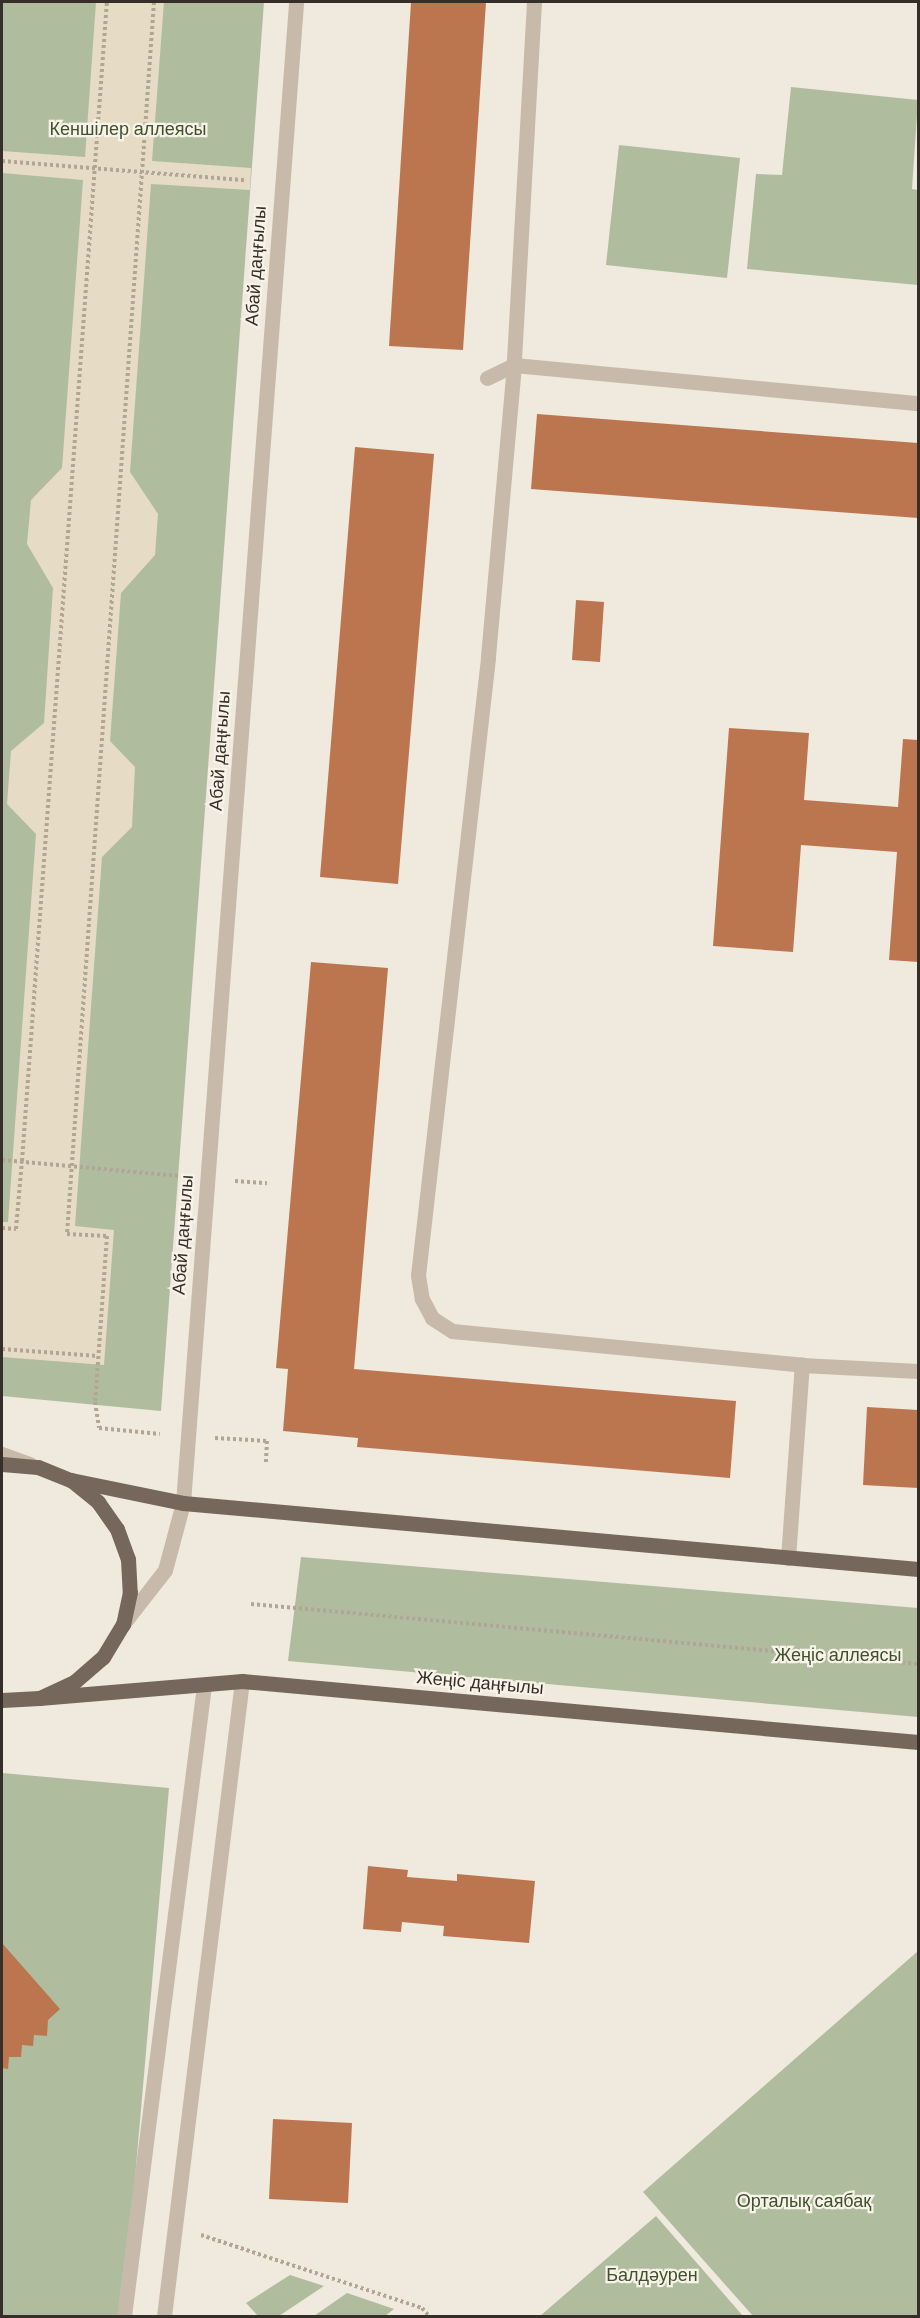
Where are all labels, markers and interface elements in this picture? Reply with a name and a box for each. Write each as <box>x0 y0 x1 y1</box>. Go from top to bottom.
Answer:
park label: Кеншілер аллеясы <box>50 118 206 140</box>
street label: Абай даңғылы <box>241 205 271 327</box>
street label: Абай даңғылы <box>205 690 235 812</box>
street label: Абай даңғылы <box>168 1174 198 1296</box>
park label: Жеңіс аллеясы <box>775 1644 901 1666</box>
street label: Жеңіс даңғылы <box>416 1667 544 1699</box>
park label: Орталық саябақ <box>737 2190 871 2212</box>
park label: Балдәурен <box>606 2264 698 2286</box>

